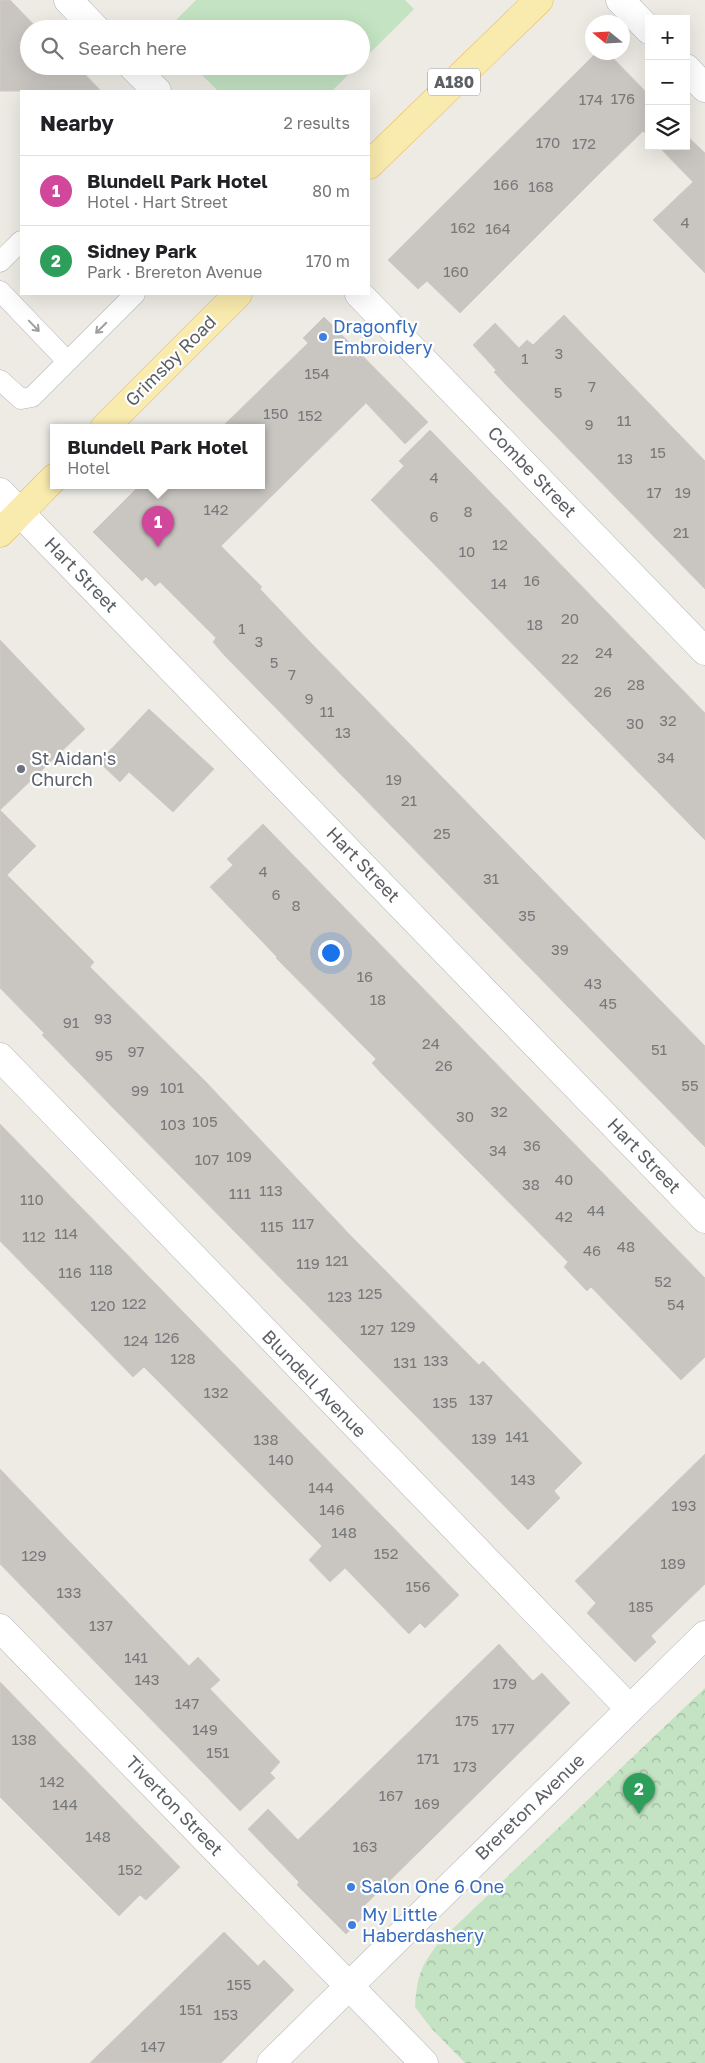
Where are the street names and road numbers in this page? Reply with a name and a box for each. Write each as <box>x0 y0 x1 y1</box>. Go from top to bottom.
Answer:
road number: A180 <box>428 68 480 95</box>
street label: Grimsby Road <box>120 310 220 410</box>
street label: Combe Street <box>484 421 582 521</box>
street label: Hart Street <box>40 532 123 617</box>
street label: Hart Street <box>322 822 405 907</box>
street label: Hart Street <box>603 1113 686 1198</box>
street label: Blundell Avenue <box>258 1325 372 1442</box>
street label: Brereton Avenue <box>470 1748 589 1864</box>
street label: Tiverton Street <box>122 1751 228 1860</box>

